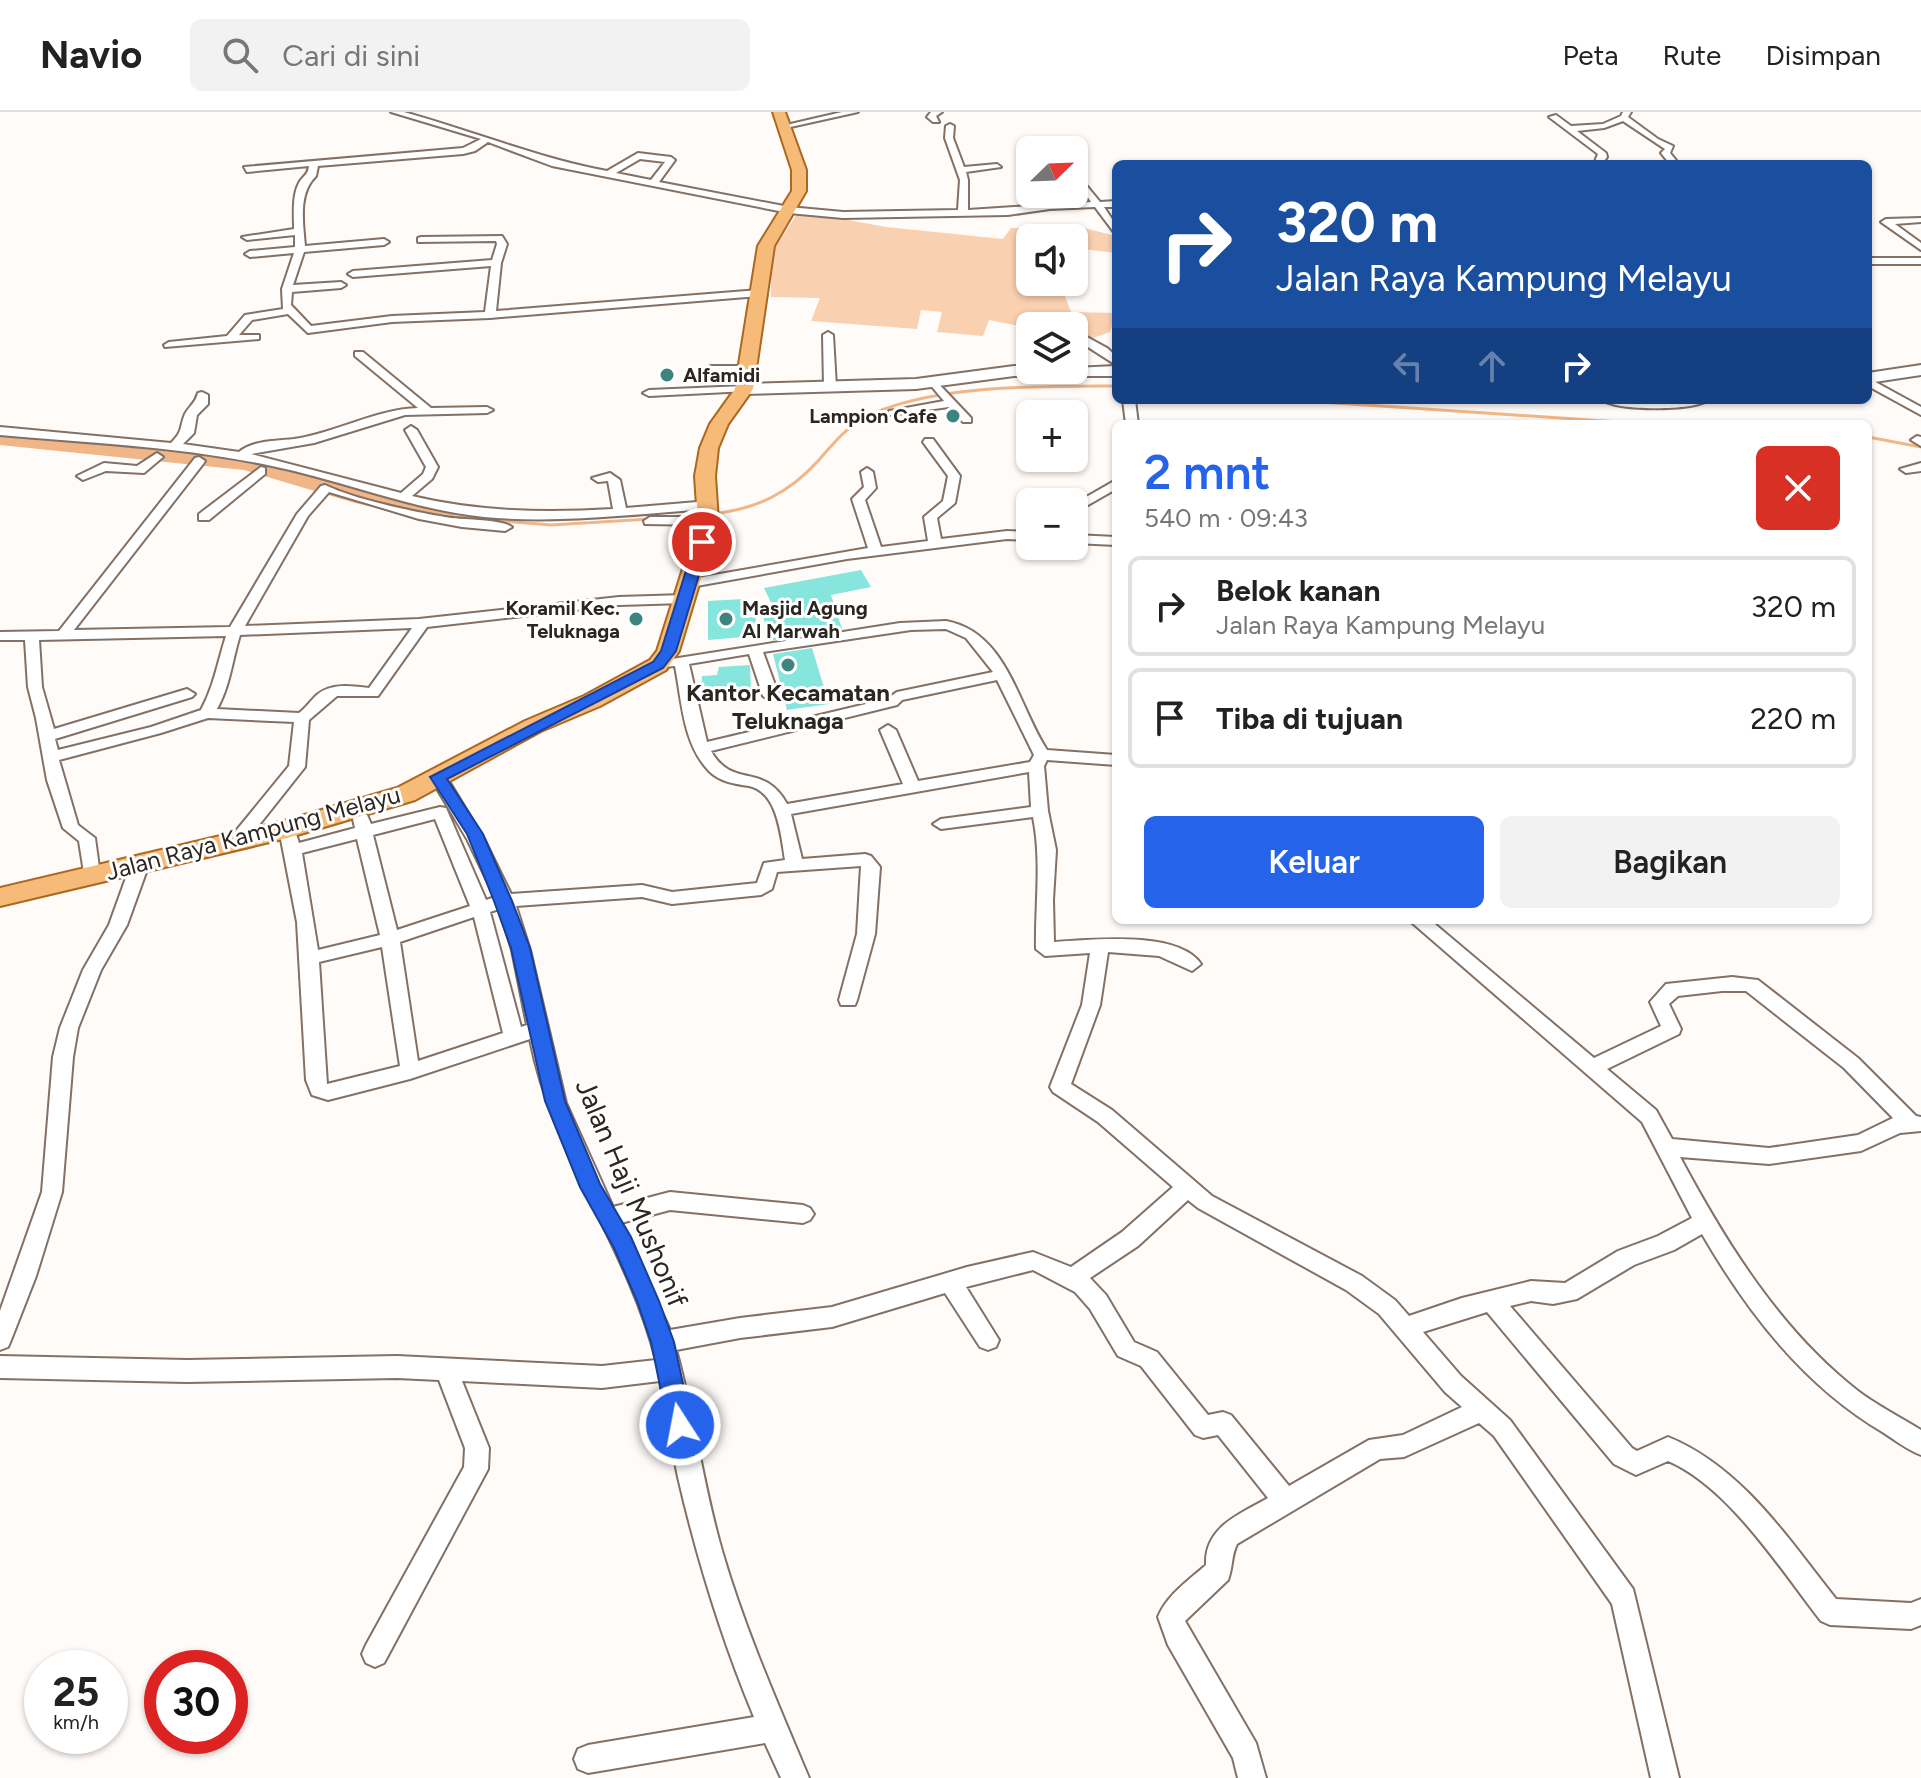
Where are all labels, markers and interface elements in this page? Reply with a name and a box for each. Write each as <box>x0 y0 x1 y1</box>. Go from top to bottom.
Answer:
search box <box>190 19 750 91</box>
text: Navio <box>40 32 142 78</box>
icon: search <box>218 33 262 77</box>
text: Cari di sini <box>282 37 420 74</box>
text: Peta <box>1562 38 1618 72</box>
text: Rute <box>1662 38 1721 72</box>
text: Disimpan <box>1765 38 1881 72</box>
north arrow <box>1016 136 1088 208</box>
map controls <box>1016 136 1088 560</box>
text: 320 m <box>1276 189 1438 256</box>
icon: right <box>1144 192 1248 296</box>
button: sound <box>1016 224 1088 296</box>
text: Jalan Raya Kampung Melayu <box>1276 257 1732 300</box>
button: layers <box>1016 312 1088 384</box>
icon: left <box>1386 344 1430 388</box>
icon: ahead <box>1470 344 1514 388</box>
icon: right <box>1554 344 1598 388</box>
place label: Alfamidi <box>683 363 760 387</box>
marker: Alfamidi <box>658 366 676 384</box>
button: + <box>1016 400 1088 472</box>
place label: Lampion Cafe <box>809 404 937 428</box>
marker: Lampion Cafe <box>944 407 962 425</box>
text: 2 mnt <box>1144 443 1270 501</box>
button: close <box>1756 446 1840 530</box>
button: − <box>1016 488 1088 560</box>
text: 540 m · 09:43 <box>1144 502 1308 534</box>
pin <box>668 508 736 576</box>
icon: arrive <box>680 520 724 564</box>
text: Belok kanan <box>1216 572 1381 609</box>
icon: right <box>1148 584 1192 628</box>
text: 320 m <box>1751 588 1836 625</box>
place label: Koramil Kec. Teluknaga <box>505 596 620 643</box>
place label: Masjid Agung Al Marwah <box>742 596 868 643</box>
text: Jalan Raya Kampung Melayu <box>1216 609 1545 641</box>
marker: Koramil Kec. Teluknaga <box>627 610 645 628</box>
marker: Masjid Agung Al Marwah <box>717 610 735 628</box>
marker: Kantor Kecamatan Teluknaga <box>779 656 797 674</box>
place label: Kantor Kecamatan Teluknaga <box>686 678 890 735</box>
icon: arrive <box>1148 696 1192 740</box>
text: Tiba di tujuan <box>1216 700 1403 737</box>
text: 220 m <box>1750 700 1836 737</box>
street label: Jalan Raya Kampung Melayu <box>102 780 404 886</box>
button: Keluar <box>1144 816 1484 908</box>
button: Bagikan <box>1500 816 1840 908</box>
street label: Jalan Haji Mushonif <box>569 1074 696 1313</box>
position arrow <box>638 1383 722 1467</box>
speed limit sign: 30 <box>144 1650 248 1754</box>
text: 25 <box>53 1668 99 1716</box>
text: km/h <box>53 1710 99 1734</box>

